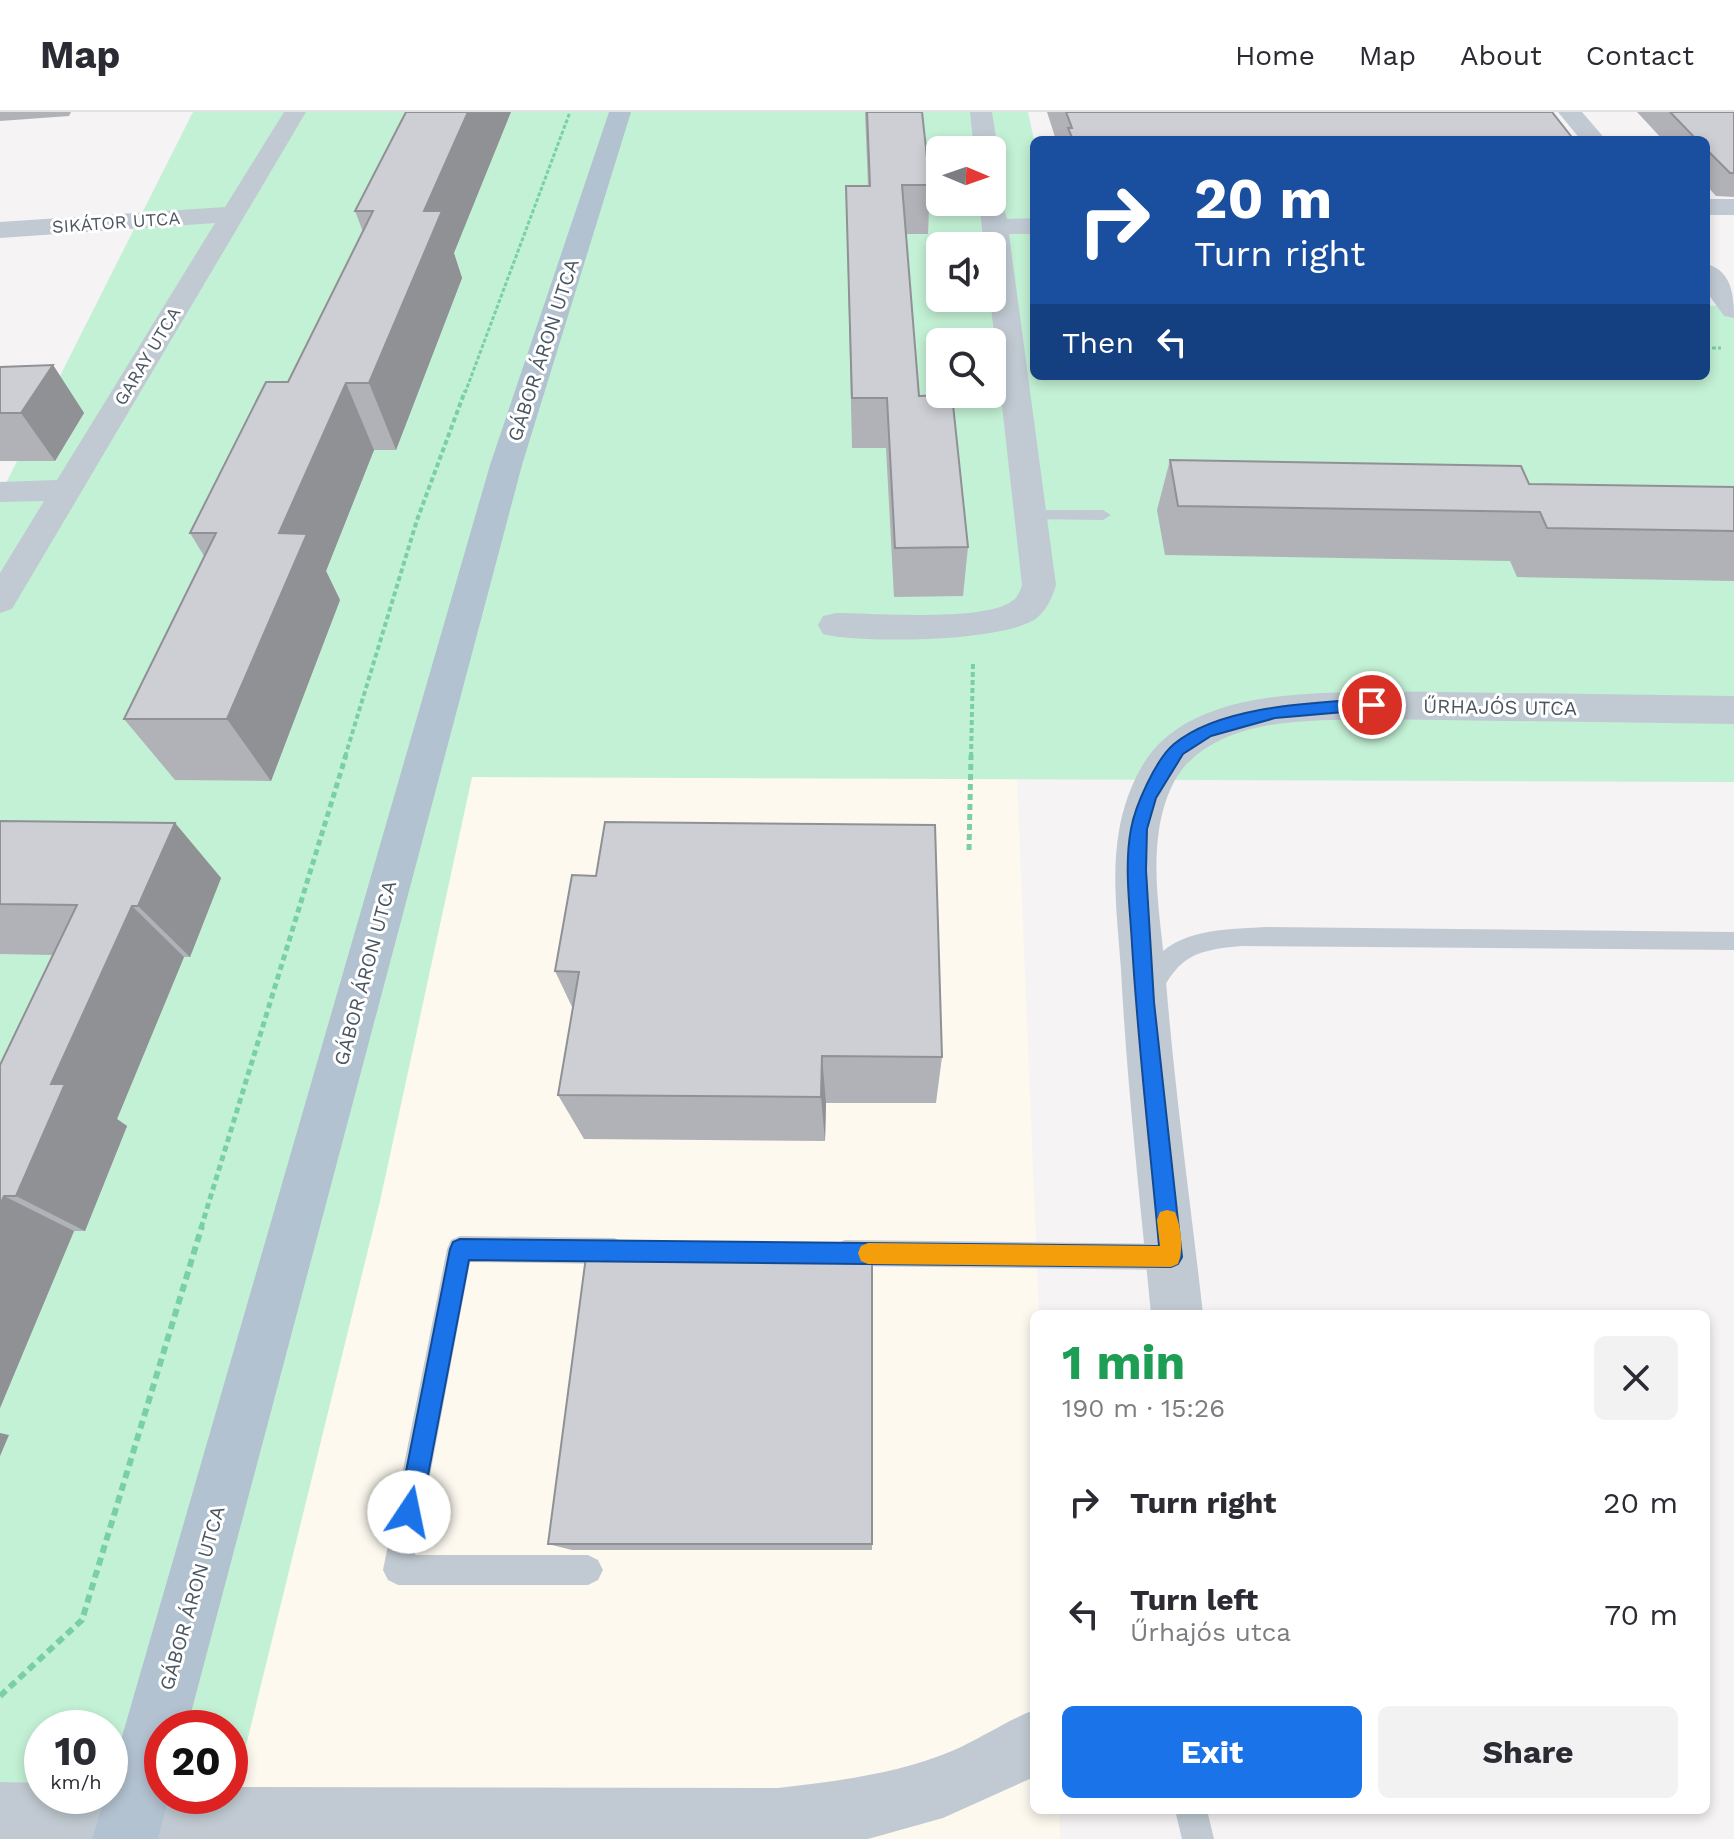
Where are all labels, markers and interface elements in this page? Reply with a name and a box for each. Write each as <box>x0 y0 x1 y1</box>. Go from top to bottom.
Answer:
text: Map <box>40 33 120 77</box>
text: Home <box>1235 39 1315 72</box>
text: Map <box>1359 39 1416 72</box>
text: About <box>1460 39 1542 72</box>
text: Contact <box>1586 39 1694 72</box>
north arrow <box>926 136 1006 216</box>
map controls <box>926 136 1006 408</box>
text: 20 m <box>1194 166 1332 232</box>
icon: right <box>1062 168 1166 272</box>
street label: SIKÁTOR UTCA <box>51 207 181 237</box>
button: sound <box>926 232 1006 312</box>
text: Turn right <box>1194 233 1365 275</box>
street label: GÁBOR ÁRON UTCA <box>502 256 584 444</box>
street label: GARAY UTCA <box>109 303 185 409</box>
icon: left <box>1150 320 1194 364</box>
text: Then <box>1062 325 1134 360</box>
button: search <box>926 328 1006 408</box>
pin <box>1338 671 1406 739</box>
icon: arrive <box>1350 683 1394 727</box>
street label: ŰRHAJÓS UTCA <box>1423 694 1577 720</box>
street label: GÁBOR ÁRON UTCA <box>329 878 401 1068</box>
text: 1 min <box>1062 1334 1185 1391</box>
button: close <box>1594 1336 1678 1420</box>
text: 190 m · 15:26 <box>1062 1393 1225 1423</box>
position arrow <box>367 1470 451 1554</box>
icon: right <box>1062 1480 1106 1524</box>
text: Turn right <box>1130 1485 1276 1520</box>
text: 20 m <box>1603 1485 1678 1520</box>
street label: GÁBOR ÁRON UTCA <box>154 1503 230 1693</box>
text: Turn left <box>1130 1582 1258 1617</box>
icon: left <box>1062 1592 1106 1636</box>
text: 70 m <box>1604 1597 1678 1632</box>
text: Űrhajós utca <box>1130 1617 1291 1647</box>
button: Exit <box>1062 1706 1362 1798</box>
button: Share <box>1378 1706 1678 1798</box>
speed limit sign: 20 <box>144 1710 248 1814</box>
text: 10 <box>55 1728 98 1775</box>
text: km/h <box>50 1770 102 1794</box>

